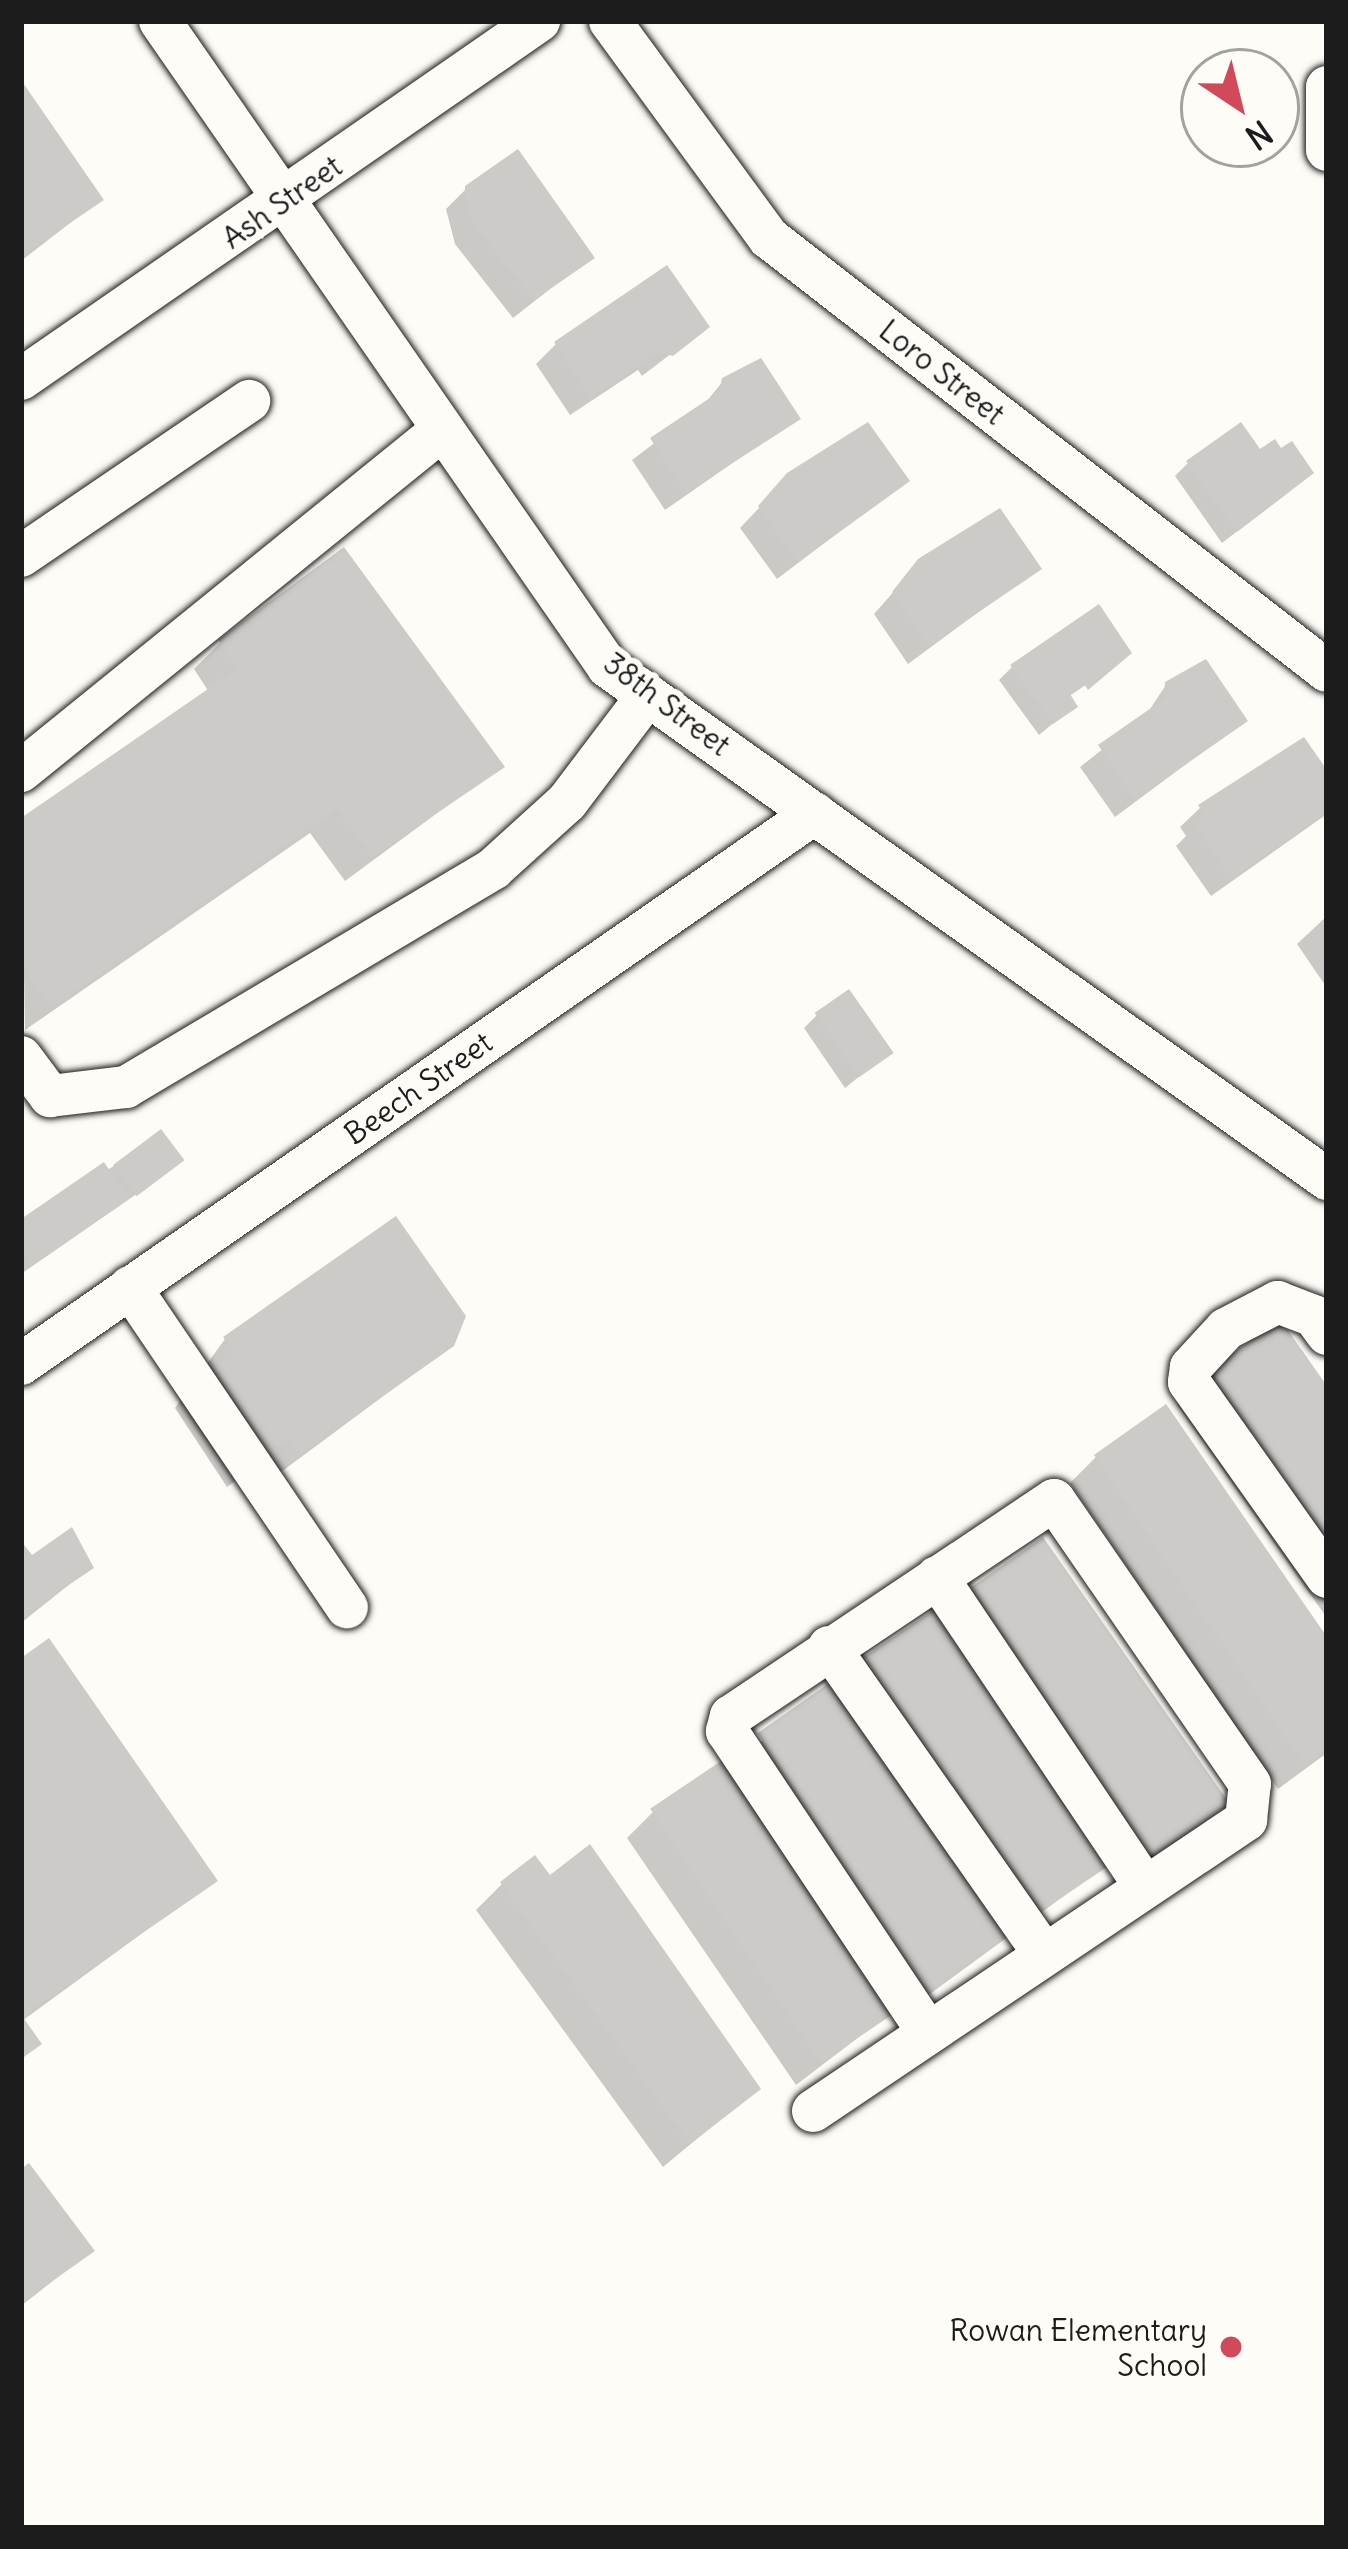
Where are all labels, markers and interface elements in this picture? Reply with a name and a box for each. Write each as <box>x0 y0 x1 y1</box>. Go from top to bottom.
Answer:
north arrow <box>1180 48 1300 168</box>
text: N <box>1238 111 1280 159</box>
street label: Ash Street <box>215 148 349 256</box>
street label: Loro Street <box>872 312 1012 432</box>
street label: 38th Street <box>597 645 737 763</box>
street label: Beech Street <box>337 1024 499 1152</box>
place label: Rowan Elementary School <box>949 2312 1207 2382</box>
marker: Rowan Elementary School <box>1218 2334 1244 2360</box>

